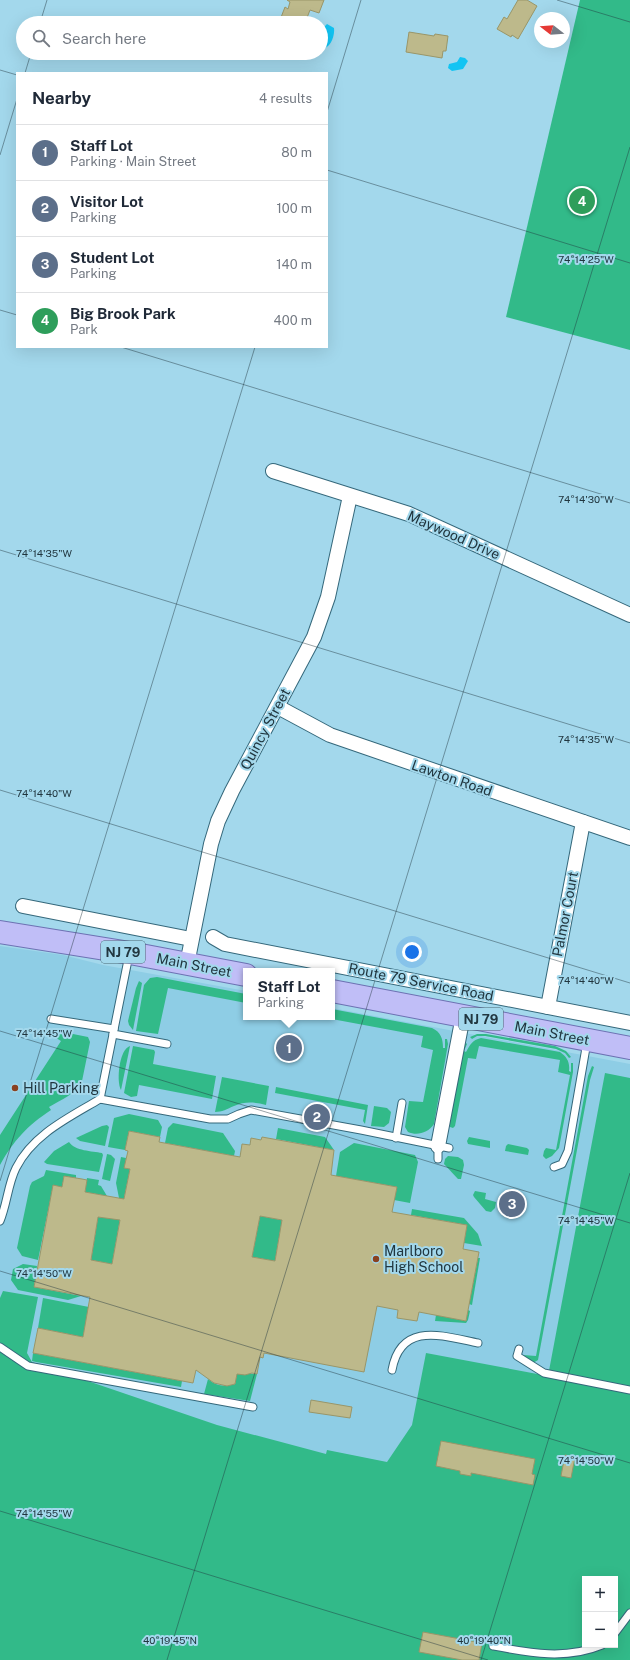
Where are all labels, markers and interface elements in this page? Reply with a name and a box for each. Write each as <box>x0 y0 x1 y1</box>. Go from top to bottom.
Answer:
north arrow <box>534 12 570 48</box>
search box <box>16 16 328 60</box>
icon: search <box>30 27 52 49</box>
text: Search here <box>62 30 146 47</box>
text: Nearby <box>32 88 91 108</box>
text: 4 results <box>259 91 312 106</box>
text: Staff Lot <box>70 137 133 154</box>
text: 1 <box>42 145 48 160</box>
text: 80 m <box>281 145 312 160</box>
text: Parking · Main Street <box>70 154 196 169</box>
pin: 4 <box>569 186 595 216</box>
text: Visitor Lot <box>70 193 144 210</box>
text: 2 <box>41 201 49 216</box>
text: 100 m <box>276 201 312 216</box>
text: Parking <box>70 210 117 225</box>
text: Student Lot <box>70 249 154 266</box>
text: 74°14'25"W <box>558 253 614 265</box>
text: 3 <box>41 257 49 272</box>
text: 140 m <box>276 257 312 272</box>
text: Parking <box>70 266 117 281</box>
text: Big Brook Park <box>70 305 176 322</box>
text: 4 <box>41 313 49 328</box>
text: 400 m <box>274 313 312 328</box>
text: Park <box>70 322 98 337</box>
text: 74°14'30"W <box>558 493 614 505</box>
street label: Maywood Drive <box>405 507 503 563</box>
text: 74°14'35"W <box>16 547 72 559</box>
street label: Quincy Street <box>237 686 293 772</box>
text: 74°14'35"W <box>558 733 614 745</box>
street label: Lawton Road <box>410 757 494 799</box>
text: 74°14'40"W <box>16 787 72 799</box>
street label: Palmor Court <box>549 870 581 958</box>
road number: NJ 79 <box>101 941 145 963</box>
your location <box>402 942 422 962</box>
street label: Main Street <box>155 950 233 980</box>
street label: Route 79 Service Road <box>347 960 495 1004</box>
popup <box>243 968 335 1020</box>
text: 74°14'40"W <box>558 974 614 986</box>
text: Staff Lot <box>257 978 321 995</box>
text: Parking <box>257 995 304 1010</box>
road number: NJ 79 <box>459 1008 503 1030</box>
street label: Main Street <box>513 1018 591 1048</box>
text: 74°14'45"W <box>16 1027 72 1039</box>
pin: 1 <box>276 1033 302 1063</box>
place label: Hill Parking <box>23 1080 99 1096</box>
marker: Hill Parking <box>10 1083 20 1093</box>
pin: 2 <box>304 1102 330 1132</box>
pin: 3 <box>499 1189 525 1219</box>
text: 74°14'45"W <box>558 1214 614 1226</box>
place label: Marlboro High School <box>384 1243 463 1275</box>
marker: Marlboro High School <box>371 1254 381 1264</box>
text: 74°14'50"W <box>16 1267 72 1279</box>
text: 74°14'50"W <box>558 1454 614 1466</box>
text: 74°14'55"W <box>16 1507 73 1519</box>
map controls <box>582 1576 618 1648</box>
button: + <box>582 1576 618 1612</box>
button: − <box>582 1612 618 1648</box>
text: 40°19'45"N <box>143 1634 197 1646</box>
text: 40°19'40"N <box>457 1634 511 1646</box>

